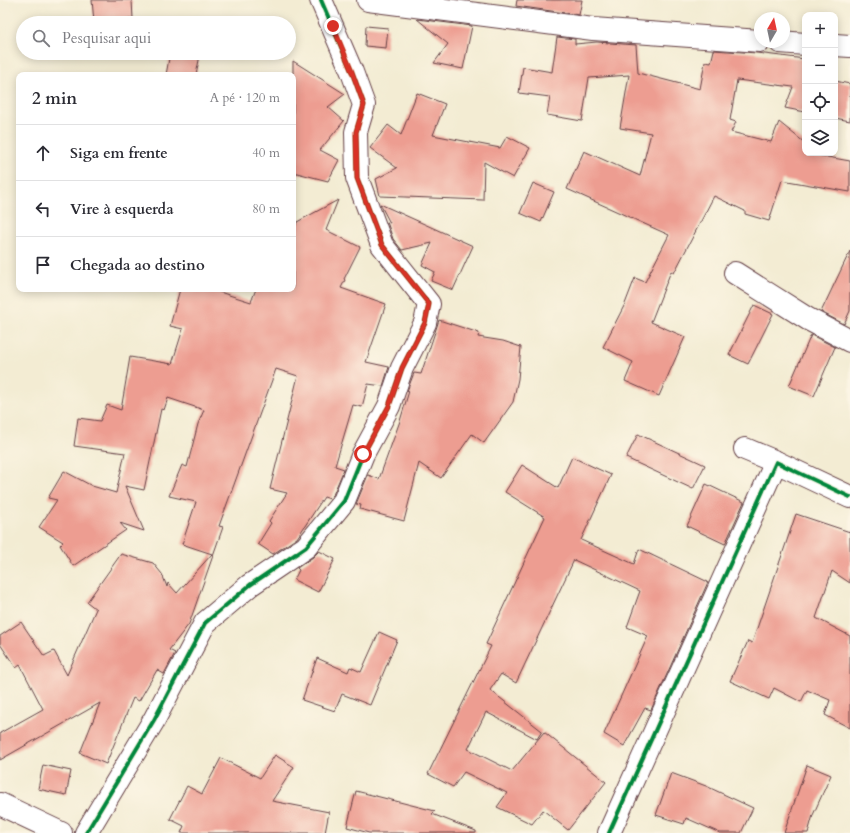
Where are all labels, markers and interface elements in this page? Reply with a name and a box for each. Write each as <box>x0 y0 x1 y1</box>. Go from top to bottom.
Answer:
north arrow <box>754 12 790 48</box>
map controls <box>802 12 838 156</box>
button: + <box>802 12 838 48</box>
search box <box>16 16 296 60</box>
route end <box>324 17 342 35</box>
icon: search <box>30 27 52 49</box>
text: Pesquisar aqui <box>62 28 151 48</box>
button: − <box>802 48 838 84</box>
button: locate <box>802 84 838 120</box>
text: 2 min <box>32 87 77 110</box>
text: A pé · 120 m <box>210 89 280 107</box>
button: layers <box>802 120 838 156</box>
icon: ahead <box>32 142 54 164</box>
text: Siga em frente <box>70 143 168 163</box>
text: 40 m <box>252 144 280 162</box>
icon: left <box>32 198 54 220</box>
text: Vire à esquerda <box>70 199 174 219</box>
text: 80 m <box>252 200 280 218</box>
icon: arrive <box>32 254 54 276</box>
text: Chegada ao destino <box>70 255 205 275</box>
route start <box>354 445 372 463</box>

